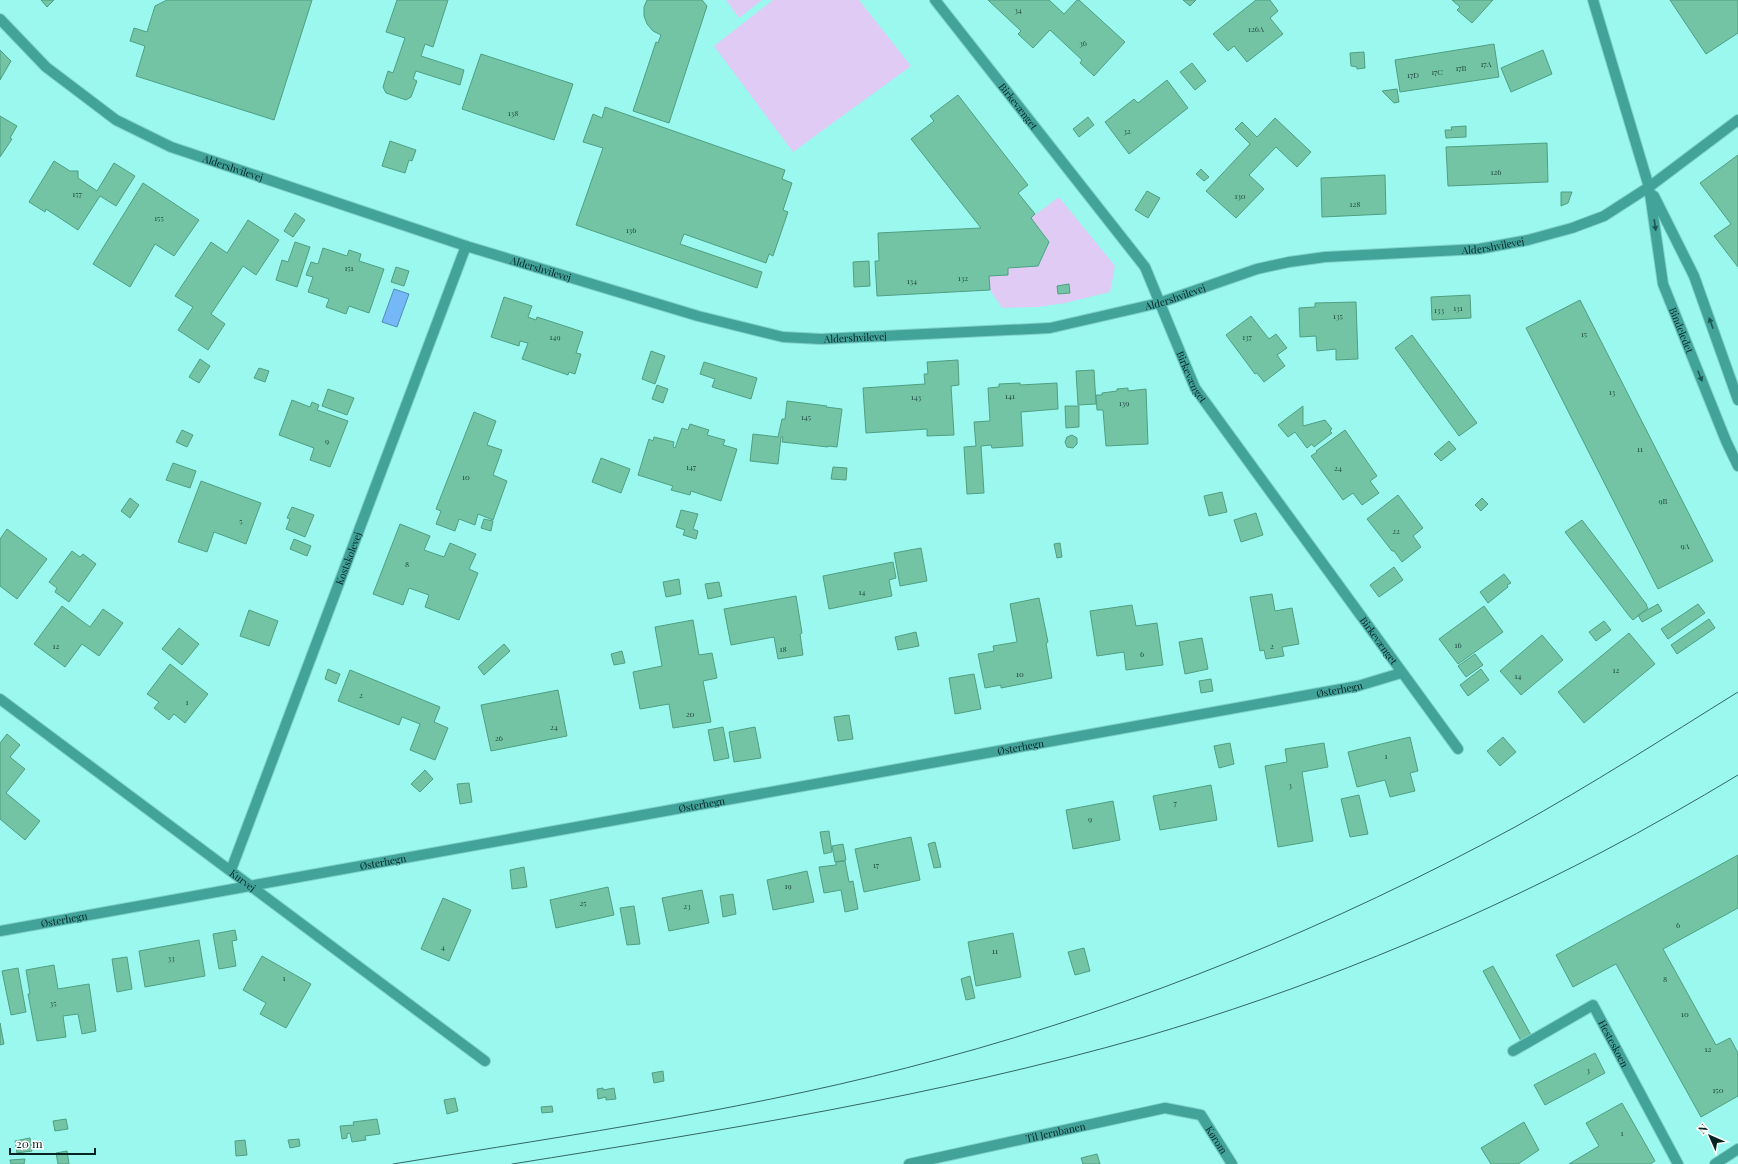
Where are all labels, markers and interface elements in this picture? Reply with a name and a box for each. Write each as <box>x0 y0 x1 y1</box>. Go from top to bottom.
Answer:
house number: 34 <box>1014 4 1022 15</box>
house number: 126A <box>1248 23 1265 34</box>
house number: 36 <box>1079 37 1087 48</box>
house number: 17A <box>1480 58 1493 69</box>
house number: 17B <box>1455 62 1467 73</box>
house number: 17C <box>1431 66 1443 77</box>
house number: 17D <box>1407 69 1419 80</box>
street label: Birkevænget <box>996 80 1041 133</box>
house number: 138 <box>508 107 518 118</box>
house number: 32 <box>1123 125 1131 136</box>
street label: Aldershvilevej <box>200 151 265 184</box>
house number: 126 <box>1491 166 1501 177</box>
house number: 157 <box>72 188 82 199</box>
house number: 130 <box>1234 190 1246 201</box>
house number: 128 <box>1350 198 1360 209</box>
house number: 155 <box>154 212 164 223</box>
one-way arrow <box>1652 219 1658 232</box>
house number: 136 <box>626 224 636 235</box>
street label: Aldershvilevej <box>1460 234 1525 257</box>
street label: Aldershvilevej <box>508 253 573 284</box>
house number: 151 <box>344 262 354 273</box>
house number: 132 <box>958 272 968 283</box>
house number: 134 <box>907 275 917 286</box>
street label: Aldershvilevej <box>1143 280 1207 313</box>
house number: 131 <box>1453 302 1463 313</box>
house number: 133 <box>1434 304 1444 315</box>
street label: Bindeledet <box>1666 305 1697 356</box>
house number: 135 <box>1333 310 1343 321</box>
one-way arrow <box>1708 317 1714 329</box>
house number: 15 <box>1581 328 1587 339</box>
street label: Aldershvilevej <box>823 329 887 346</box>
house number: 149 <box>550 331 560 342</box>
house number: 137 <box>1242 331 1253 342</box>
street label: Birkevænget <box>1173 349 1210 406</box>
one-way arrow <box>1697 370 1703 381</box>
house number: 13 <box>1609 386 1616 397</box>
house number: 141 <box>1005 390 1015 401</box>
house number: 143 <box>911 391 922 402</box>
house number: 139 <box>1119 397 1129 408</box>
house number: 145 <box>801 411 811 422</box>
house number: 9 <box>325 435 329 446</box>
house number: 11 <box>1637 443 1643 454</box>
house number: 147 <box>686 461 697 472</box>
house number: 24 <box>1334 462 1342 473</box>
house number: 10 <box>462 471 470 482</box>
house number: 9B <box>1658 495 1668 506</box>
house number: 5 <box>239 515 243 526</box>
house number: 22 <box>1392 525 1400 536</box>
street label: Kostskolevej <box>332 530 365 587</box>
house number: 9A <box>1680 540 1691 551</box>
house number: 8 <box>405 558 409 569</box>
house number: 14 <box>859 586 865 597</box>
street label: Birkevænget <box>1357 614 1401 667</box>
house number: 16 <box>1454 639 1462 650</box>
house number: 12 <box>53 640 60 651</box>
house number: 2 <box>1270 640 1274 651</box>
house number: 18 <box>779 643 787 654</box>
house number: 6 <box>1140 648 1144 659</box>
house number: 12 <box>1613 664 1620 675</box>
house number: 10 <box>1016 668 1024 679</box>
house number: 14 <box>1515 670 1521 681</box>
street label: Østerhegn <box>1315 678 1364 700</box>
house number: 2 <box>359 689 363 700</box>
house number: 1 <box>186 696 189 707</box>
house number: 20 <box>686 708 695 719</box>
house number: 24 <box>550 721 558 732</box>
house number: 26 <box>495 732 503 743</box>
street label: Østerhegn <box>996 736 1045 758</box>
house number: 1 <box>1385 750 1388 761</box>
house number: 3 <box>1288 779 1292 790</box>
street label: Østerhegn <box>677 793 726 815</box>
house number: 7 <box>1173 797 1177 808</box>
house number: 9 <box>1088 813 1092 824</box>
street label: Østerhegn <box>358 851 407 873</box>
house number: 17 <box>873 859 880 870</box>
street label: Kurvej <box>227 866 259 895</box>
house number: 19 <box>784 880 792 891</box>
house number: 25 <box>579 897 587 908</box>
house number: 23 <box>683 900 691 911</box>
street label: Østerhegn <box>40 908 88 931</box>
house number: 6 <box>1676 919 1680 930</box>
house number: 4 <box>441 941 445 952</box>
house number: 11 <box>992 945 998 956</box>
house number: 33 <box>167 952 175 963</box>
house number: 1 <box>283 972 286 983</box>
house number: 8 <box>1663 973 1667 984</box>
house number: 35 <box>50 997 56 1008</box>
house number: 10 <box>1681 1008 1689 1019</box>
street label: Hesteskoen <box>1595 1017 1632 1070</box>
house number: 12 <box>1705 1043 1712 1054</box>
house number: 3 <box>1586 1064 1590 1075</box>
house number: 150 <box>1713 1084 1724 1095</box>
north arrow <box>1690 1116 1730 1156</box>
street label: Til Jernbanen <box>1024 1119 1087 1145</box>
text: N <box>1694 1120 1711 1137</box>
street label: Kørom <box>1203 1123 1231 1157</box>
house number: 1 <box>1621 1127 1624 1138</box>
scale bar <box>10 1130 95 1156</box>
text: 20 m <box>16 1135 43 1151</box>

